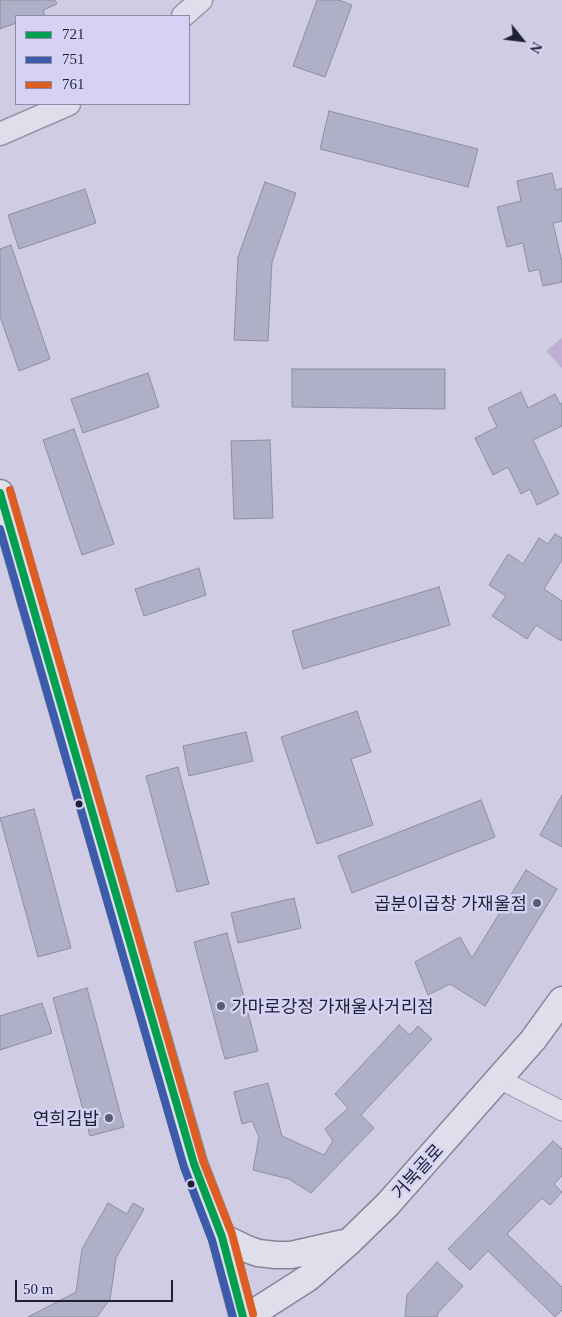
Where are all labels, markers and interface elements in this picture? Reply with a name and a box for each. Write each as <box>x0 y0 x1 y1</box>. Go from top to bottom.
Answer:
legend <box>15 15 190 105</box>
north arrow <box>497 15 547 65</box>
text: 721 <box>62 26 85 42</box>
text: N <box>527 39 545 56</box>
text: 751 <box>62 51 85 67</box>
text: 761 <box>62 76 85 92</box>
unlabelled marker <box>74 799 84 809</box>
place label: 곱분이곱창 가재울점 <box>374 892 527 914</box>
marker: 곱분이곱창 가재울점 <box>531 897 543 909</box>
place label: 가마로강정 가재울사거리점 <box>231 995 434 1017</box>
marker: 가마로강정 가재울사거리점 <box>215 1000 227 1012</box>
place label: 연희김밥 <box>33 1107 99 1129</box>
marker: 연희김밥 <box>103 1112 115 1124</box>
street label: 거북골로 <box>387 1139 447 1203</box>
unlabelled marker <box>186 1179 196 1189</box>
scale bar <box>18 1270 175 1302</box>
text: 50 m <box>23 1281 53 1297</box>

